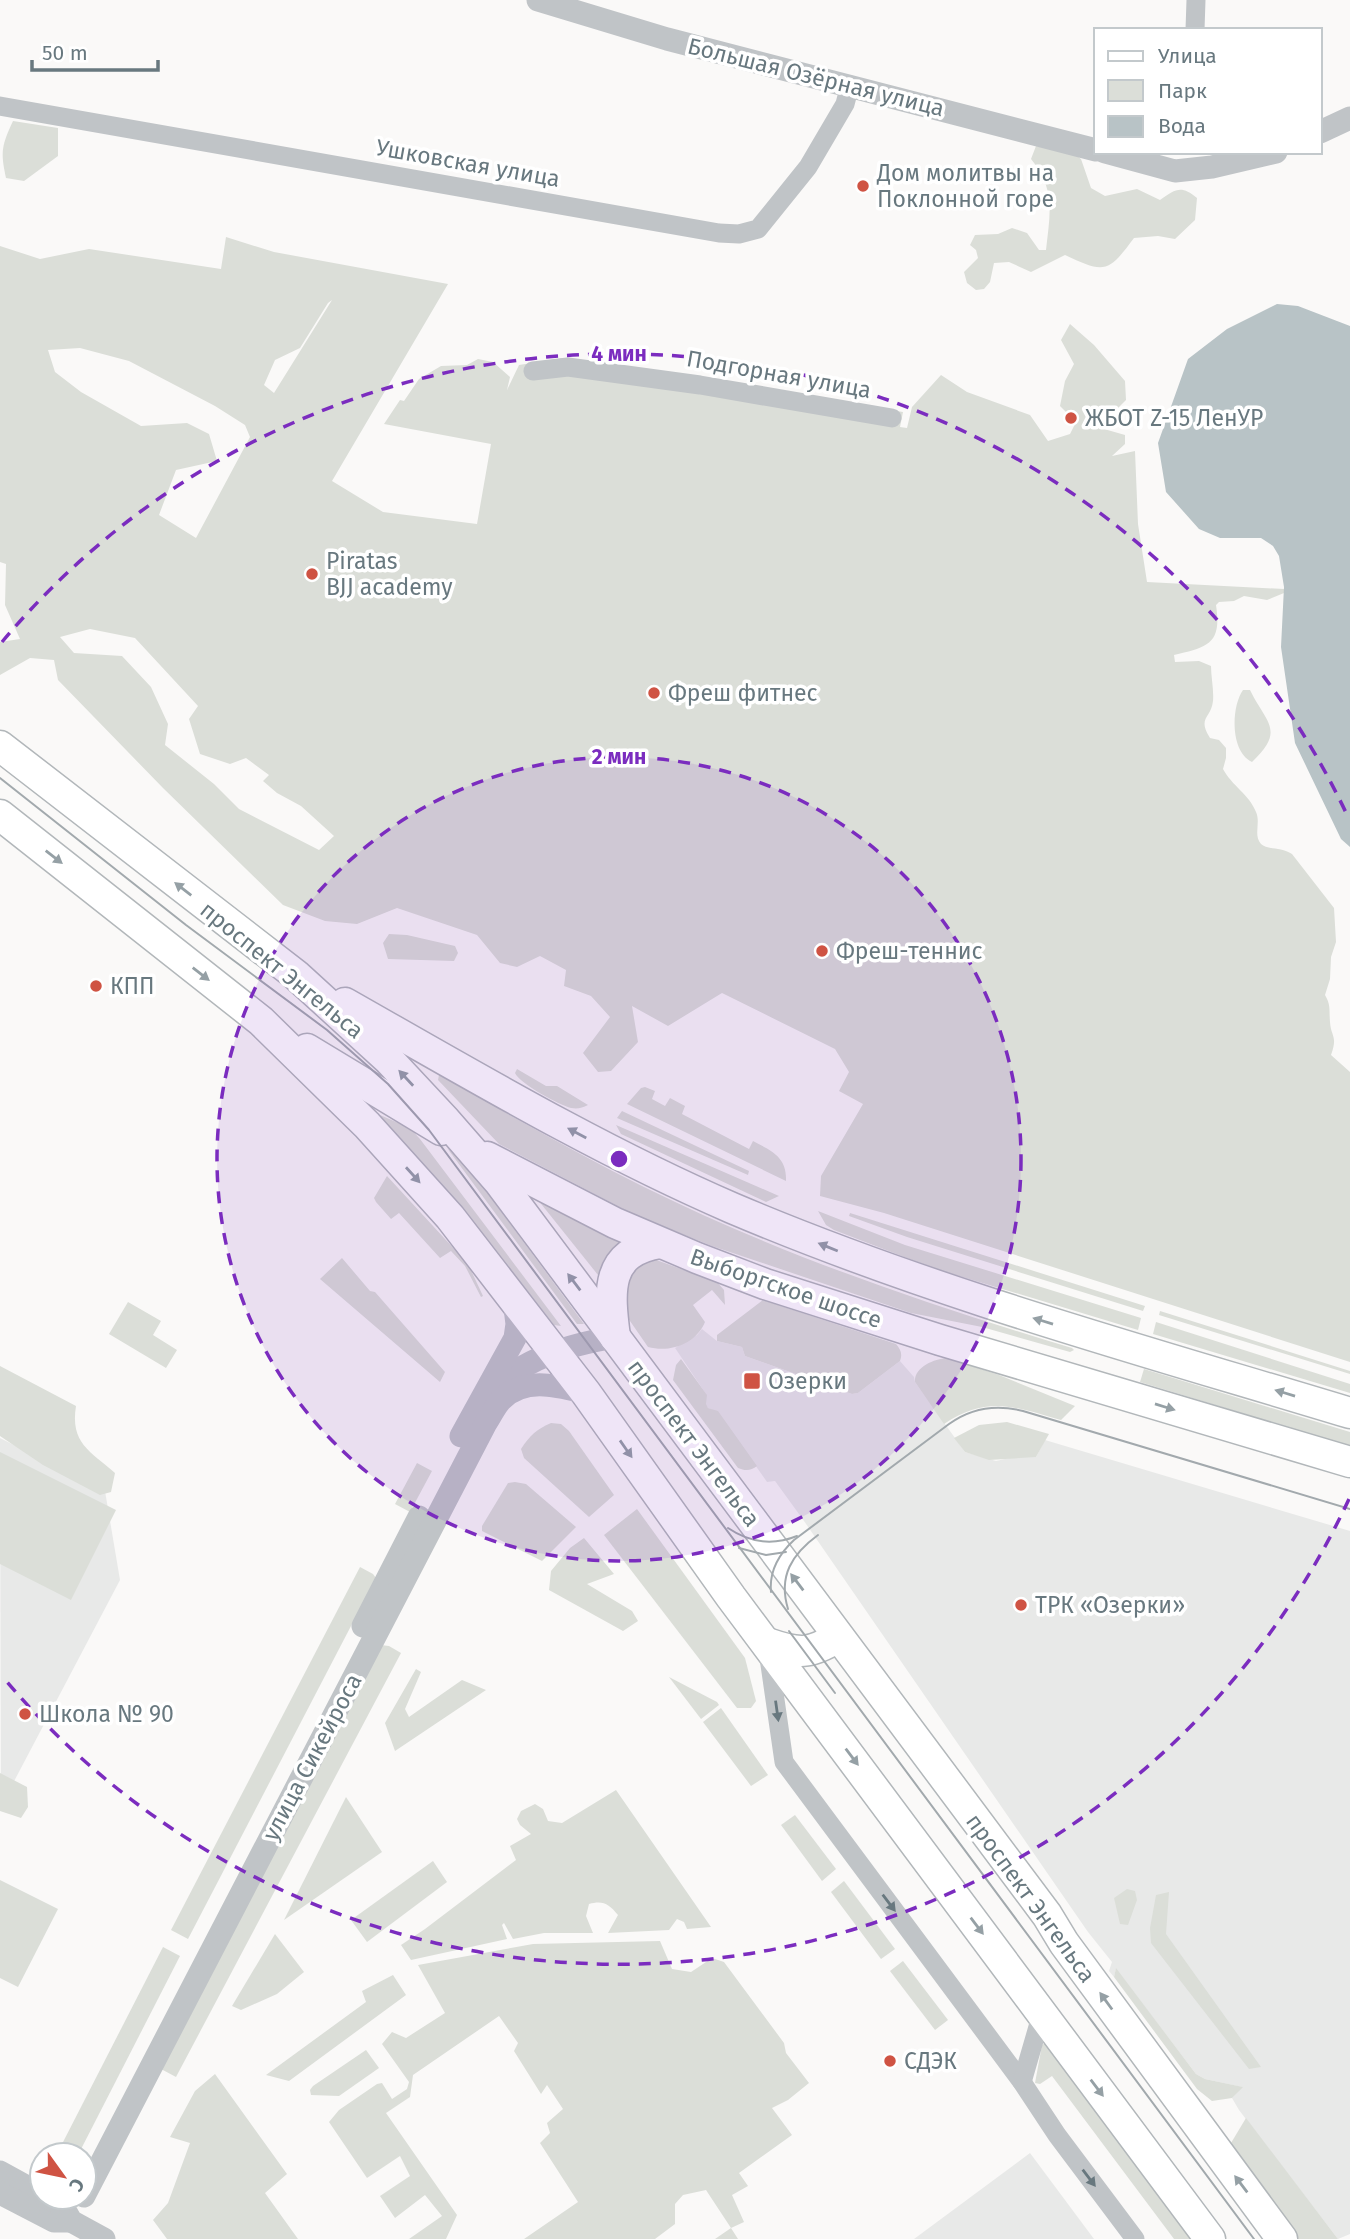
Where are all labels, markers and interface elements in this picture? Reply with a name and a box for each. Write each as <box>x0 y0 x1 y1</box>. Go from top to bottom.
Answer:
scale bar <box>32 28 158 72</box>
legend <box>1094 28 1322 154</box>
street label: Большая Озёрная улица <box>685 32 947 122</box>
text: 50 m <box>42 40 88 66</box>
text: Улица <box>1158 43 1217 69</box>
text: Парк <box>1158 78 1207 104</box>
text: Вода <box>1158 113 1206 139</box>
street label: Ушковская улица <box>374 133 562 193</box>
place label: Дом молитвы на Поклонной горе <box>876 159 1054 213</box>
marker: Дом молитвы на Поклонной горе <box>855 178 871 194</box>
text: 4 мин <box>591 341 647 367</box>
street label: Подгорная улица <box>685 344 873 404</box>
place label: ЖБОТ Z-15 ЛенУР <box>1085 404 1263 432</box>
marker: ЖБОТ Z-15 ЛенУР <box>1063 410 1079 426</box>
place label: Piratas BJJ academy <box>326 547 453 601</box>
marker: Piratas BJJ academy <box>304 566 320 582</box>
place label: Фреш фитнес <box>668 679 818 707</box>
marker: Фреш фитнес <box>646 685 662 701</box>
text: 2 мин <box>592 744 646 770</box>
one-way arrow <box>44 850 62 865</box>
one-way arrow <box>174 883 192 897</box>
street label: проспект Энгельса <box>195 896 369 1044</box>
place label: Фреш-теннис <box>836 937 983 965</box>
marker: Фреш-теннис <box>814 943 830 959</box>
one-way arrow <box>191 966 209 981</box>
place label: КПП <box>110 972 155 1000</box>
marker: КПП <box>88 978 104 994</box>
one-way arrow <box>399 1070 415 1087</box>
one-way arrow <box>566 1127 586 1139</box>
centre of rings <box>607 1147 631 1171</box>
one-way arrow <box>405 1166 421 1184</box>
one-way arrow <box>818 1241 839 1252</box>
street label: Выборгское шоссе <box>687 1242 885 1334</box>
one-way arrow <box>568 1273 582 1291</box>
one-way arrow <box>1033 1315 1054 1325</box>
street label: проспект Энгельса <box>622 1354 766 1532</box>
place label: Озерки <box>768 1367 847 1395</box>
marker: Озерки <box>742 1371 762 1391</box>
one-way arrow <box>1274 1388 1295 1398</box>
one-way arrow <box>1155 1402 1176 1413</box>
one-way arrow <box>618 1440 632 1458</box>
one-way arrow <box>790 1573 804 1591</box>
place label: ТРК «Озерки» <box>1035 1591 1185 1619</box>
marker: ТРК «Озерки» <box>1013 1597 1029 1613</box>
street label: улица Сикейроса <box>256 1669 368 1845</box>
place label: Школа № 90 <box>39 1700 174 1728</box>
one-way arrow <box>772 1700 783 1722</box>
marker: Школа № 90 <box>17 1706 33 1722</box>
one-way arrow <box>844 1748 858 1766</box>
street label: проспект Энгельса <box>960 1808 1102 1988</box>
one-way arrow <box>882 1894 896 1912</box>
one-way arrow <box>970 1917 984 1935</box>
one-way arrow <box>1099 1992 1113 2010</box>
place label: СДЭК <box>904 2047 957 2075</box>
marker: СДЭК <box>882 2053 898 2069</box>
one-way arrow <box>1090 2079 1104 2097</box>
north arrow <box>28 2141 98 2211</box>
one-way arrow <box>1082 2168 1097 2186</box>
text: С <box>64 2174 89 2196</box>
one-way arrow <box>1234 2175 1248 2194</box>

